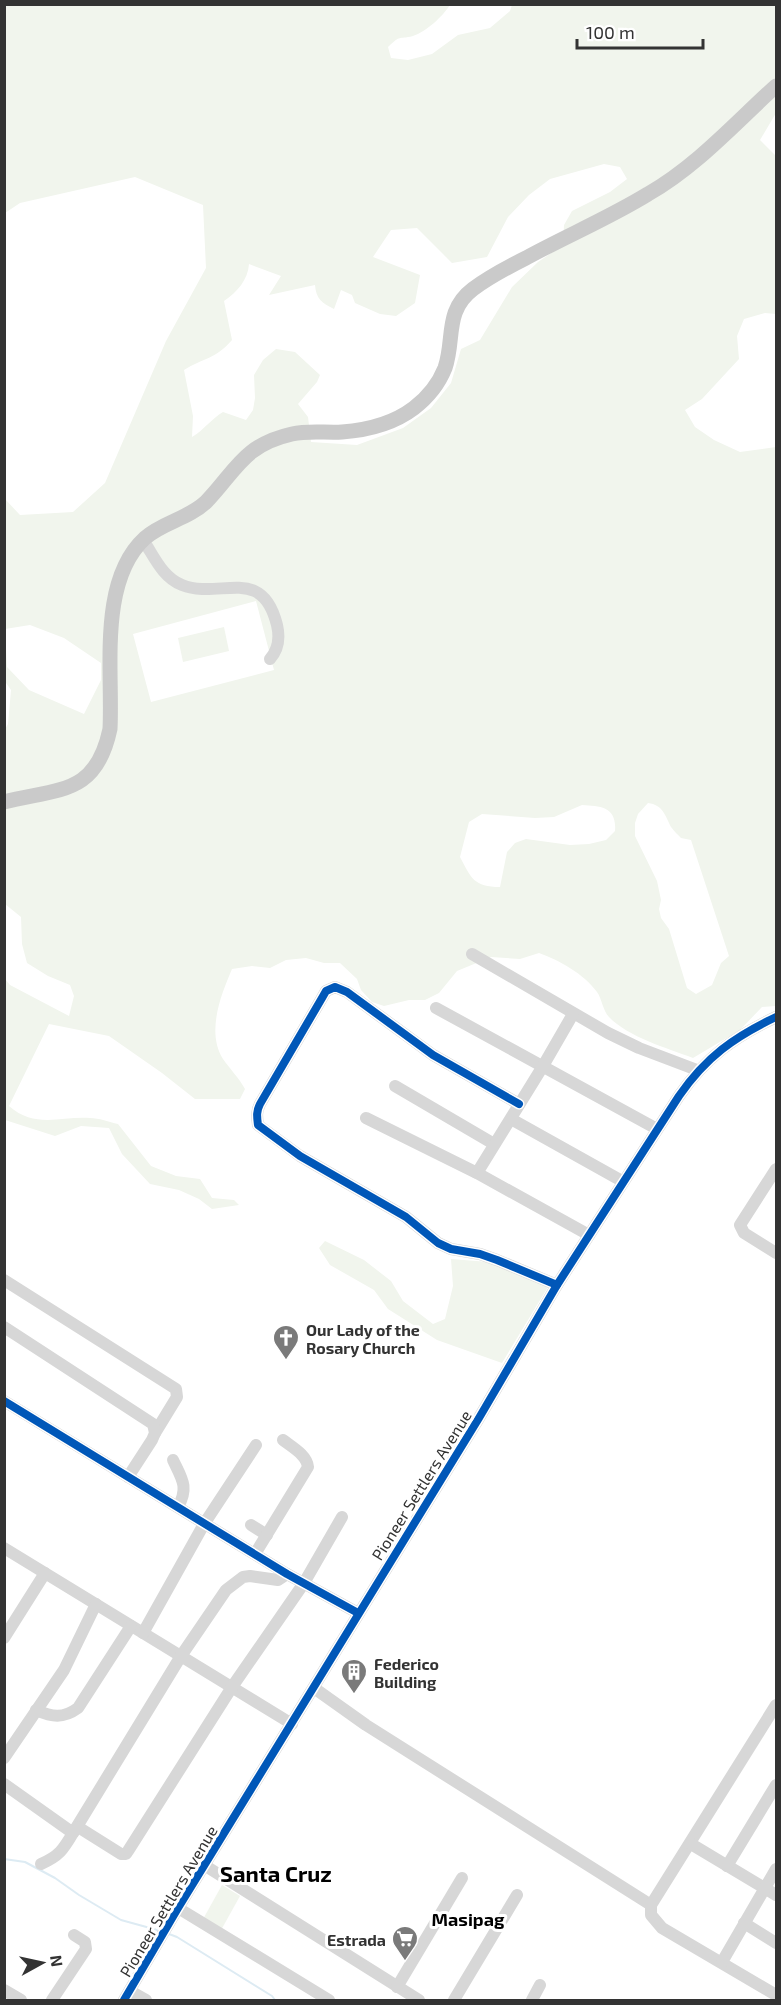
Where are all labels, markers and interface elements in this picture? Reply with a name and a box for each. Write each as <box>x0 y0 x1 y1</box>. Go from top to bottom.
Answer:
scale bar <box>577 12 703 50</box>
text: 100 m <box>586 21 635 43</box>
place label: Our Lady of the Rosary Church <box>306 1320 420 1358</box>
church icon: Our Lady of the Rosary Church <box>271 1323 301 1361</box>
street label: Pioneer Settlers Avenue <box>367 1407 475 1563</box>
place label: Federico Building <box>374 1654 439 1691</box>
building icon: Federico Building <box>339 1657 369 1695</box>
street label: Pioneer Settlers Avenue <box>115 1822 221 1980</box>
district label: Santa Cruz <box>220 1860 332 1886</box>
district label: Masipag <box>432 1908 505 1930</box>
supermarket icon: Estrada <box>390 1924 420 1962</box>
place label: Estrada <box>327 1930 386 1949</box>
north arrow <box>12 1933 72 1993</box>
text: N <box>47 1954 68 1968</box>

